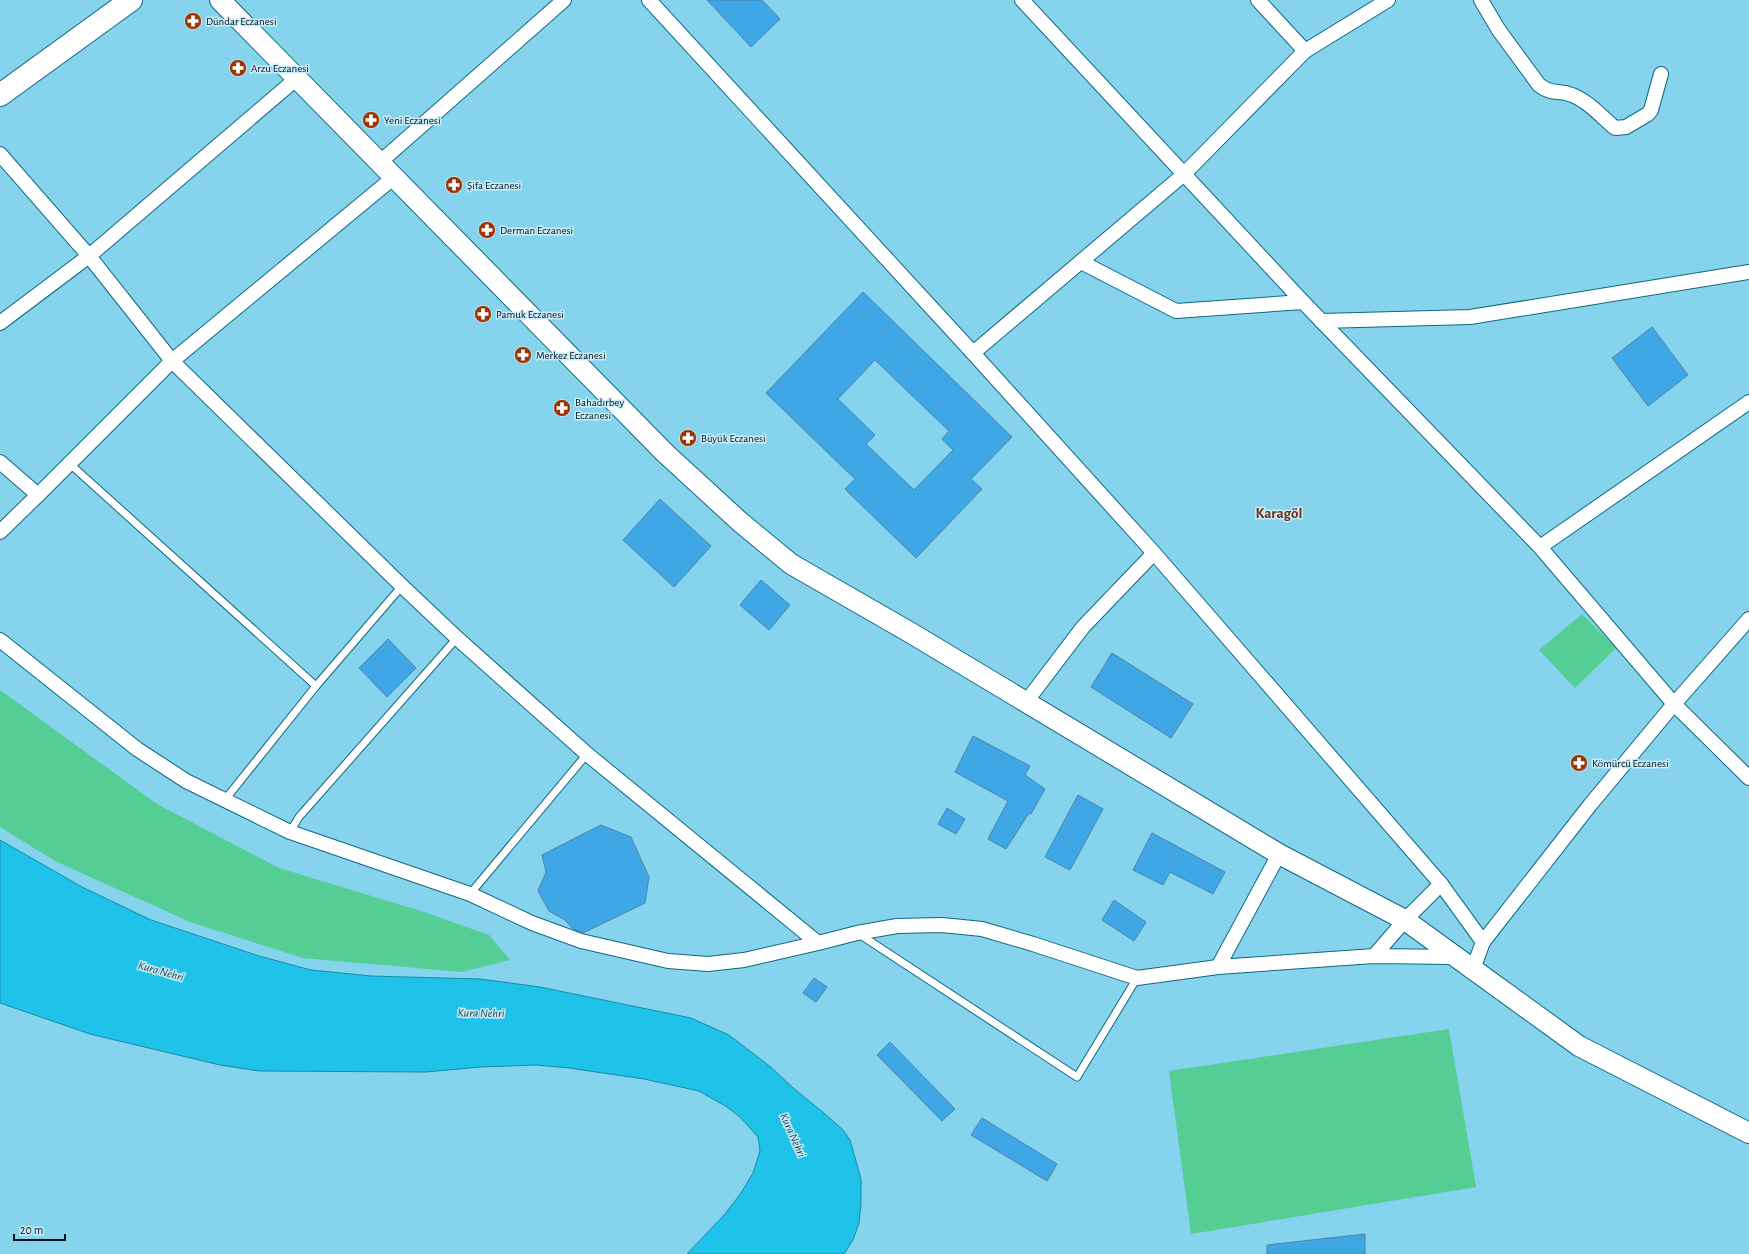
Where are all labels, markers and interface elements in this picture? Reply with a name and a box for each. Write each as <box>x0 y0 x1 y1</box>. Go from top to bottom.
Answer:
pharmacy icon: Dündar Eczanesi <box>183 11 203 31</box>
place label: Dündar Eczanesi <box>206 16 277 27</box>
pharmacy icon: Arzu Eczanesi <box>228 58 248 78</box>
place label: Arzu Eczanesi <box>251 63 309 74</box>
pharmacy icon: Yeni Eczanesi <box>361 110 381 130</box>
place label: Yeni Eczanesi <box>384 115 441 126</box>
pharmacy icon: Şifa Eczanesi <box>444 175 464 195</box>
place label: Şifa Eczanesi <box>467 180 521 191</box>
pharmacy icon: Derman Eczanesi <box>477 220 497 240</box>
place label: Derman Eczanesi <box>500 225 573 236</box>
pharmacy icon: Pamuk Eczanesi <box>473 304 493 324</box>
place label: Pamuk Eczanesi <box>496 309 564 320</box>
pharmacy icon: Merkez Eczanesi <box>513 345 533 365</box>
place label: Merkez Eczanesi <box>536 350 606 361</box>
place label: Bahadırbey Eczanesi <box>575 397 624 421</box>
pharmacy icon: Bahadırbey Eczanesi <box>552 398 572 418</box>
pharmacy icon: Büyük Eczanesi <box>678 428 698 448</box>
place label: Büyük Eczanesi <box>701 433 766 444</box>
district label: Karagöl <box>1256 506 1302 521</box>
pharmacy icon: Kömürcü Eczanesi <box>1569 753 1589 773</box>
place label: Kömürcü Eczanesi <box>1592 758 1669 769</box>
water label: Kura Nehri <box>137 959 186 983</box>
water label: Kura Nehri <box>457 1007 505 1019</box>
water label: Kura Nehri <box>778 1111 808 1159</box>
scale bar <box>14 1216 65 1242</box>
text: 20 m <box>20 1224 43 1236</box>

